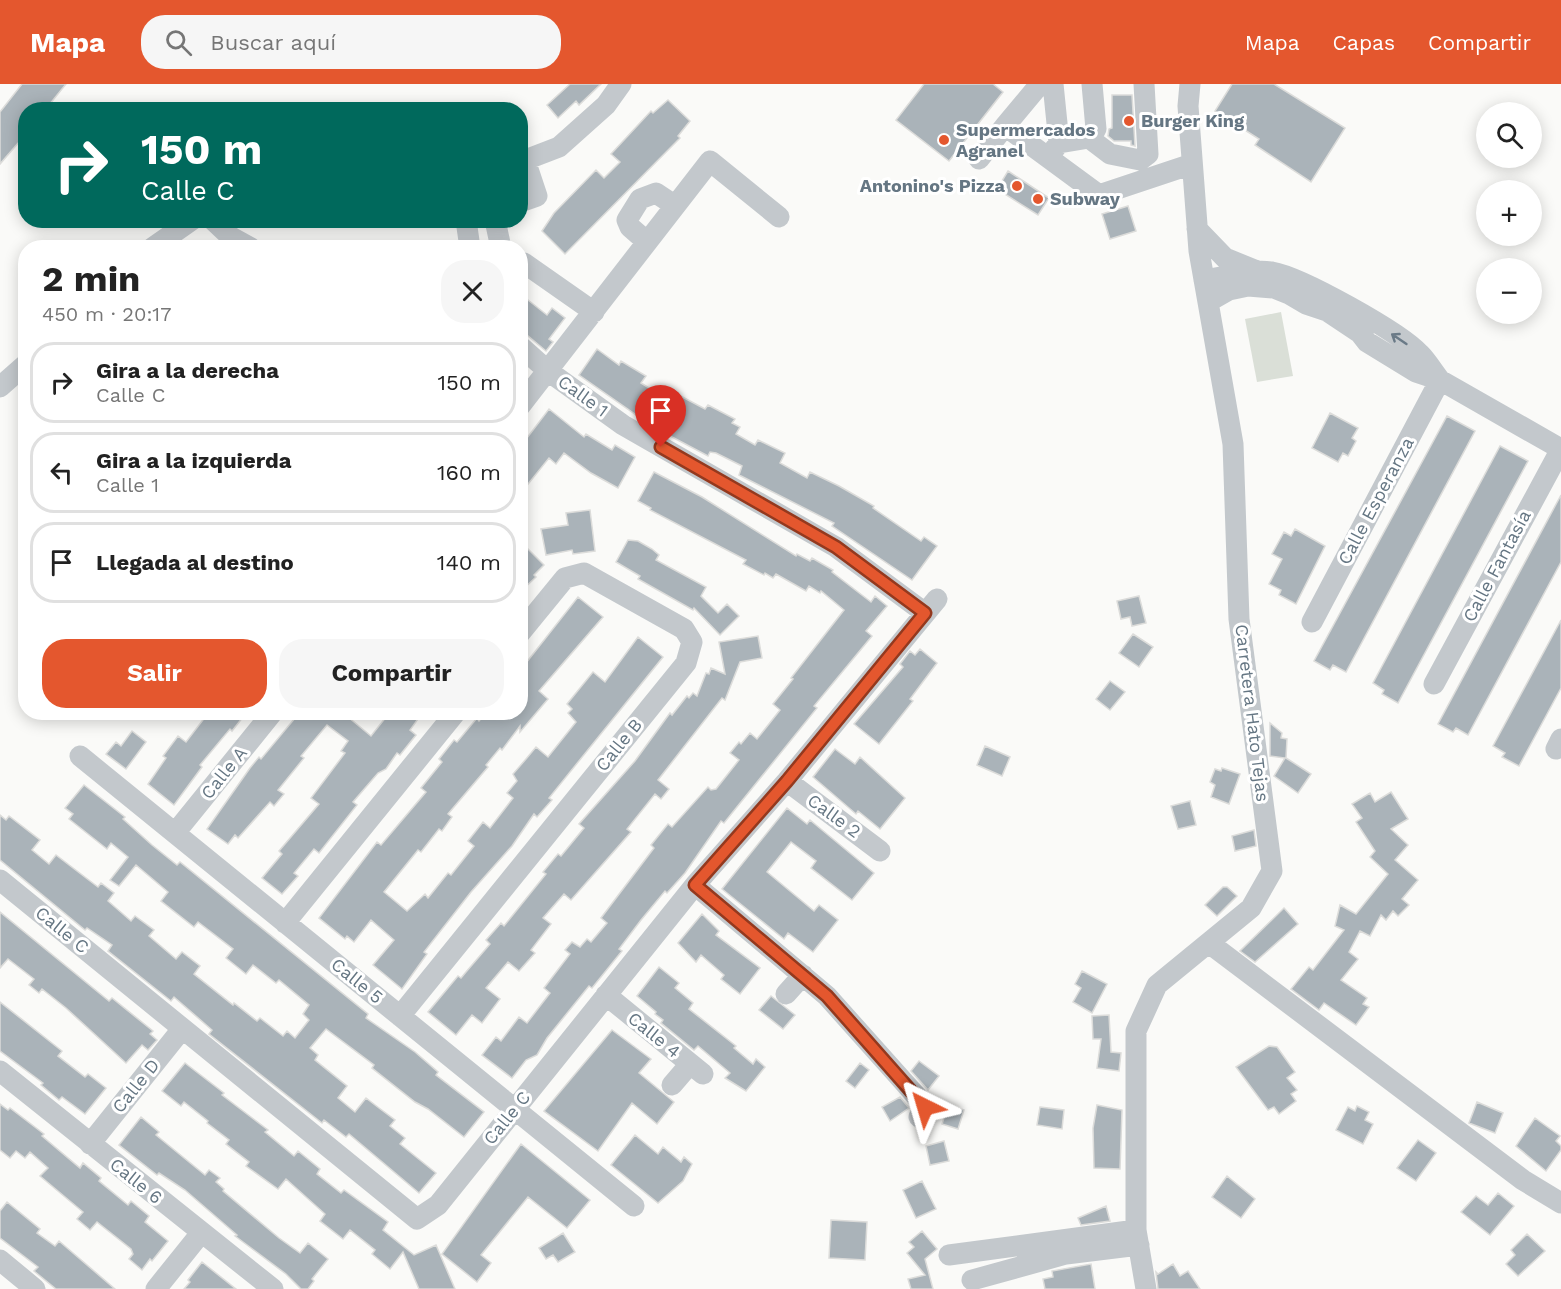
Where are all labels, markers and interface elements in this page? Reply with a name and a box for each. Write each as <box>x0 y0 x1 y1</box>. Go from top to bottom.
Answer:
search box <box>141 15 561 69</box>
text: Mapa <box>30 26 105 59</box>
icon: search <box>162 26 195 59</box>
text: Buscar aquí <box>210 30 336 55</box>
text: Mapa <box>1245 30 1300 55</box>
text: Capas <box>1333 30 1395 55</box>
text: Compartir <box>1428 30 1531 55</box>
map controls <box>1476 102 1542 324</box>
button: search <box>1476 102 1542 168</box>
place label: Burger King <box>1141 110 1245 131</box>
marker: Burger King <box>1122 114 1136 128</box>
place label: Supermercados Agranel <box>956 119 1096 161</box>
text: 150 m <box>141 125 262 174</box>
icon: right <box>42 126 120 204</box>
marker: Supermercados Agranel <box>937 133 951 147</box>
text: Calle C <box>141 175 235 207</box>
place label: Antonino's Pizza <box>860 175 1006 196</box>
marker: Antonino's Pizza <box>1010 179 1024 193</box>
button: + <box>1476 180 1542 246</box>
place label: Subway <box>1050 188 1121 209</box>
marker: Subway <box>1031 192 1045 206</box>
text: 2 min <box>42 258 140 300</box>
button: − <box>1476 258 1542 324</box>
button: close <box>441 260 504 323</box>
text: 450 m · 20:17 <box>42 302 171 326</box>
one-way arrow <box>1390 332 1407 345</box>
text: Gira a la derecha <box>96 358 279 383</box>
icon: right <box>45 366 78 399</box>
text: 150 m <box>437 370 501 395</box>
street label: Calle 1 <box>554 370 612 421</box>
text: Calle C <box>96 383 165 407</box>
pin <box>635 385 686 447</box>
icon: arrive <box>644 394 677 427</box>
street label: Calle Esperanza <box>1333 434 1418 568</box>
text: Gira a la izquierda <box>96 448 292 473</box>
icon: left <box>45 456 78 489</box>
text: 160 m <box>437 460 501 485</box>
text: Calle 1 <box>96 473 159 497</box>
street label: Calle Fantasía <box>1458 506 1535 625</box>
icon: arrive <box>45 546 78 579</box>
text: Llegada al destino <box>96 550 294 575</box>
text: 140 m <box>437 550 501 575</box>
street label: Carretera Hato Tejas <box>1231 623 1274 803</box>
button: Salir <box>42 639 267 708</box>
button: Compartir <box>279 639 504 708</box>
street label: Calle B <box>591 714 646 775</box>
street label: Calle A <box>196 742 251 803</box>
street label: Calle 2 <box>804 789 865 842</box>
street label: Calle C <box>31 902 93 957</box>
street label: Calle 5 <box>327 953 387 1008</box>
street label: Calle 4 <box>624 1007 685 1062</box>
street label: Calle D <box>108 1055 164 1117</box>
position arrow <box>893 1075 957 1139</box>
street label: Calle C <box>479 1087 534 1149</box>
street label: Calle 6 <box>106 1153 167 1208</box>

